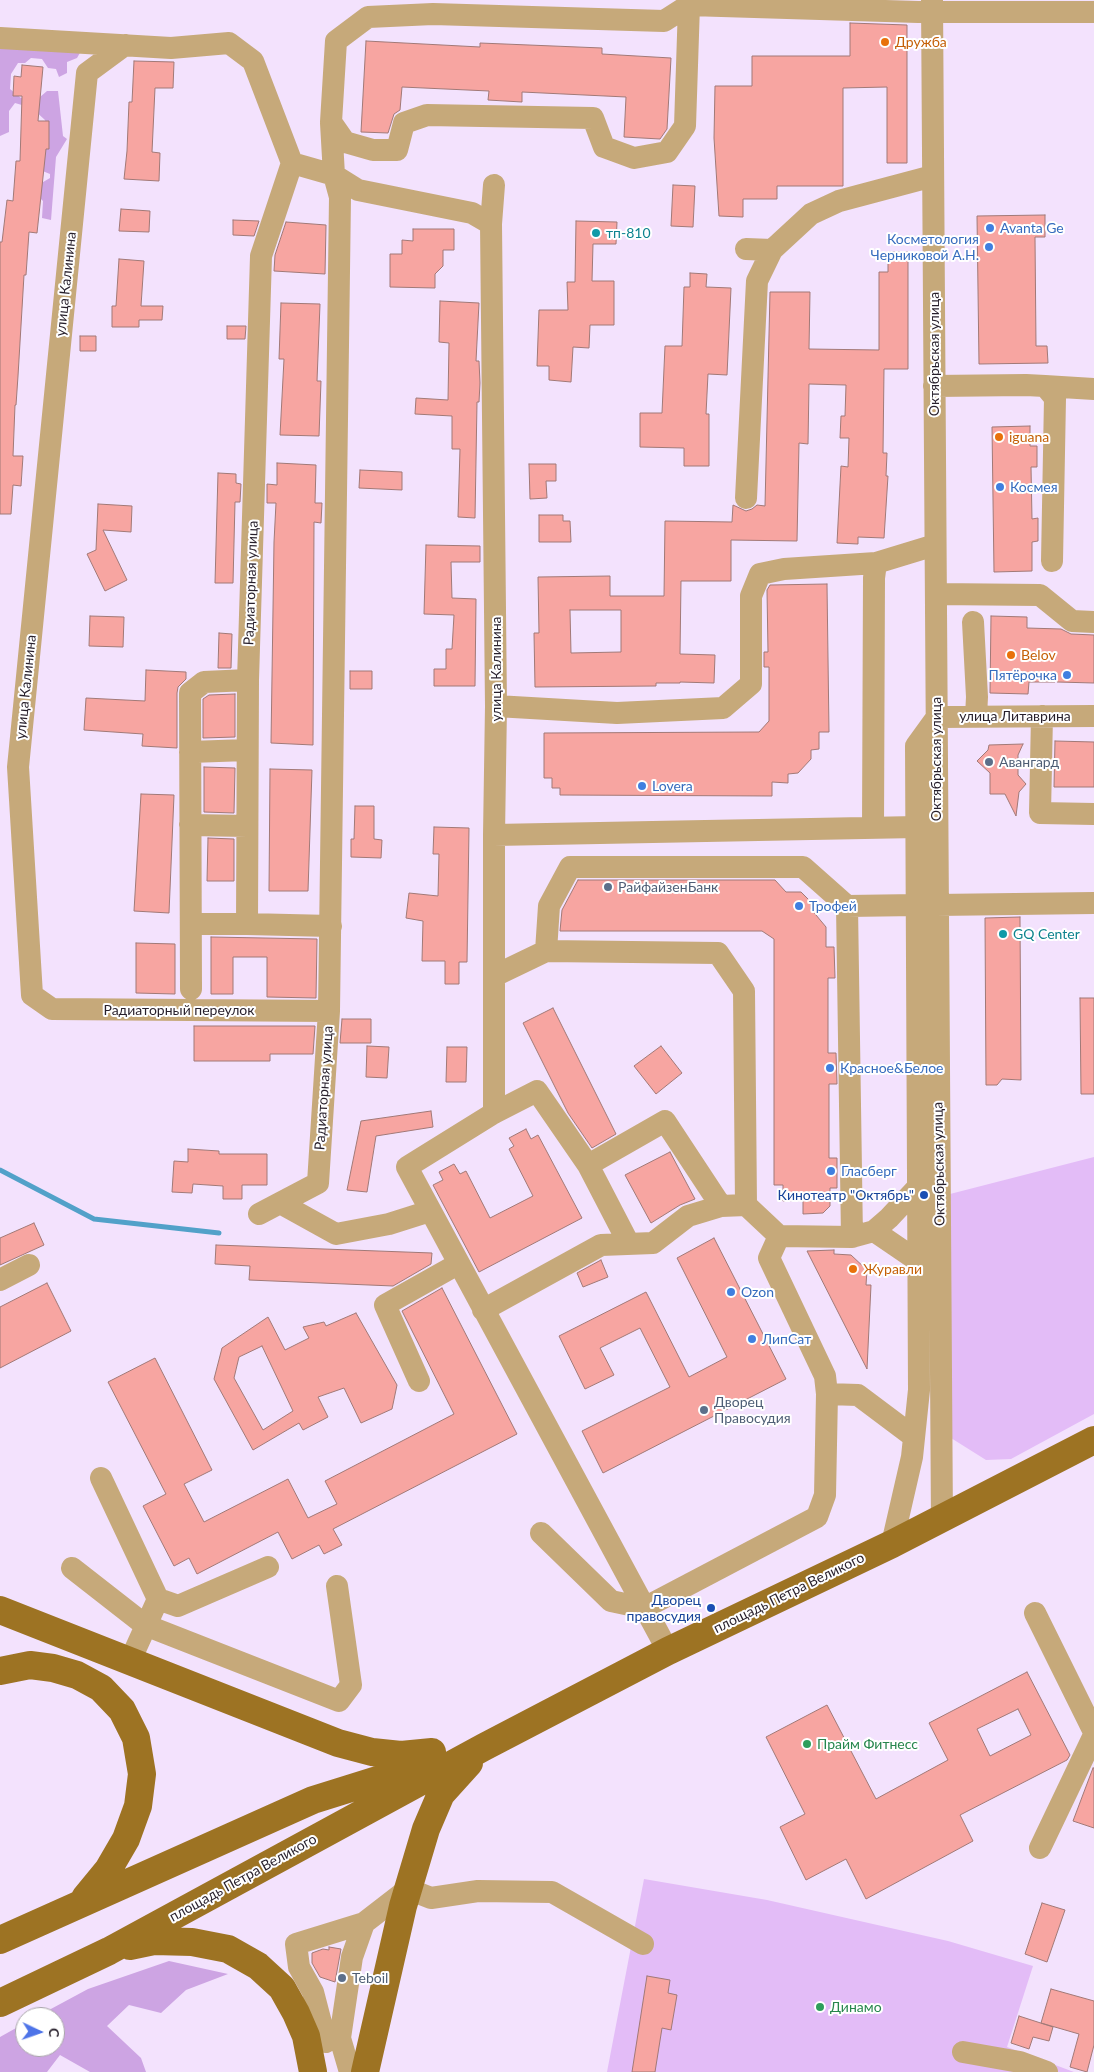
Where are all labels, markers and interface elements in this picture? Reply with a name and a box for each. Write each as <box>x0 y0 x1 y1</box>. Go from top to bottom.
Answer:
place label: Дружба <box>895 34 947 50</box>
marker: Дружба <box>879 36 891 48</box>
place label: Avanta Ge <box>1000 220 1064 236</box>
marker: Avanta Ge <box>984 222 996 234</box>
place label: тп-810 <box>606 225 651 241</box>
marker: тп-810 <box>590 227 602 239</box>
street label: улица Калинина <box>52 231 80 337</box>
place label: Косметология Черниковой А.Н. <box>871 231 979 264</box>
marker: Косметология Черниковой А.Н. <box>983 241 995 253</box>
street label: Октябрьская улица <box>926 292 942 416</box>
place label: iguana <box>1009 429 1049 445</box>
marker: iguana <box>993 431 1005 443</box>
place label: Космея <box>1010 479 1058 495</box>
marker: Космея <box>994 481 1006 493</box>
street label: Радиаторная улица <box>240 520 262 646</box>
street label: улица Калинина <box>488 616 504 722</box>
street label: улица Калинина <box>12 634 40 740</box>
place label: Belov <box>1021 647 1056 663</box>
marker: Belov <box>1005 649 1017 661</box>
place label: Пятёрочка <box>989 667 1057 683</box>
marker: Пятёрочка <box>1061 669 1073 681</box>
street label: Октябрьская улица <box>928 697 944 821</box>
street label: улица Литаврина <box>959 708 1071 724</box>
place label: Авангард <box>999 754 1059 770</box>
marker: Авангард <box>983 756 995 768</box>
place label: Lovera <box>652 778 693 794</box>
marker: Lovera <box>636 780 648 792</box>
place label: РайфайзенБанк <box>618 879 718 895</box>
marker: РайфайзенБанк <box>602 881 614 893</box>
place label: Трофей <box>809 898 857 914</box>
marker: Трофей <box>793 900 805 912</box>
place label: GQ Center <box>1013 926 1080 942</box>
marker: GQ Center <box>997 928 1009 940</box>
street label: Радиаторный переулок <box>103 1002 255 1018</box>
street label: Радиаторная улица <box>311 1025 337 1151</box>
place label: Красное&Белое <box>840 1060 944 1076</box>
marker: Красное&Белое <box>824 1062 836 1074</box>
street label: Октябрьская улица <box>930 1102 948 1226</box>
place label: Гласберг <box>841 1163 897 1179</box>
marker: Гласберг <box>825 1165 837 1177</box>
place label: Кинотеатр "Октябрь" <box>778 1187 914 1203</box>
marker: Кинотеатр "Октябрь" <box>918 1189 930 1201</box>
place label: Журавли <box>863 1261 922 1277</box>
marker: Журавли <box>847 1263 859 1275</box>
place label: Ozon <box>741 1284 774 1300</box>
marker: Ozon <box>725 1286 737 1298</box>
place label: ЛипСат <box>762 1331 811 1347</box>
marker: ЛипСат <box>746 1333 758 1345</box>
place label: Дворец Правосудия <box>714 1394 791 1426</box>
marker: Дворец Правосудия <box>698 1404 710 1416</box>
street label: площадь Петра Великого <box>711 1549 867 1637</box>
place label: Дворец правосудия <box>627 1592 701 1624</box>
marker: Дворец правосудия <box>705 1602 717 1614</box>
place label: Прайм Фитнесс <box>817 1736 918 1752</box>
marker: Прайм Фитнесс <box>801 1738 813 1750</box>
street label: площадь Петра Великого <box>166 1830 320 1926</box>
place label: Teboil <box>352 1970 388 1986</box>
marker: Teboil <box>336 1972 348 1984</box>
place label: Динамо <box>830 1999 882 2015</box>
marker: Динамо <box>814 2001 826 2013</box>
north arrow <box>15 2007 65 2057</box>
text: С <box>46 2028 63 2038</box>

